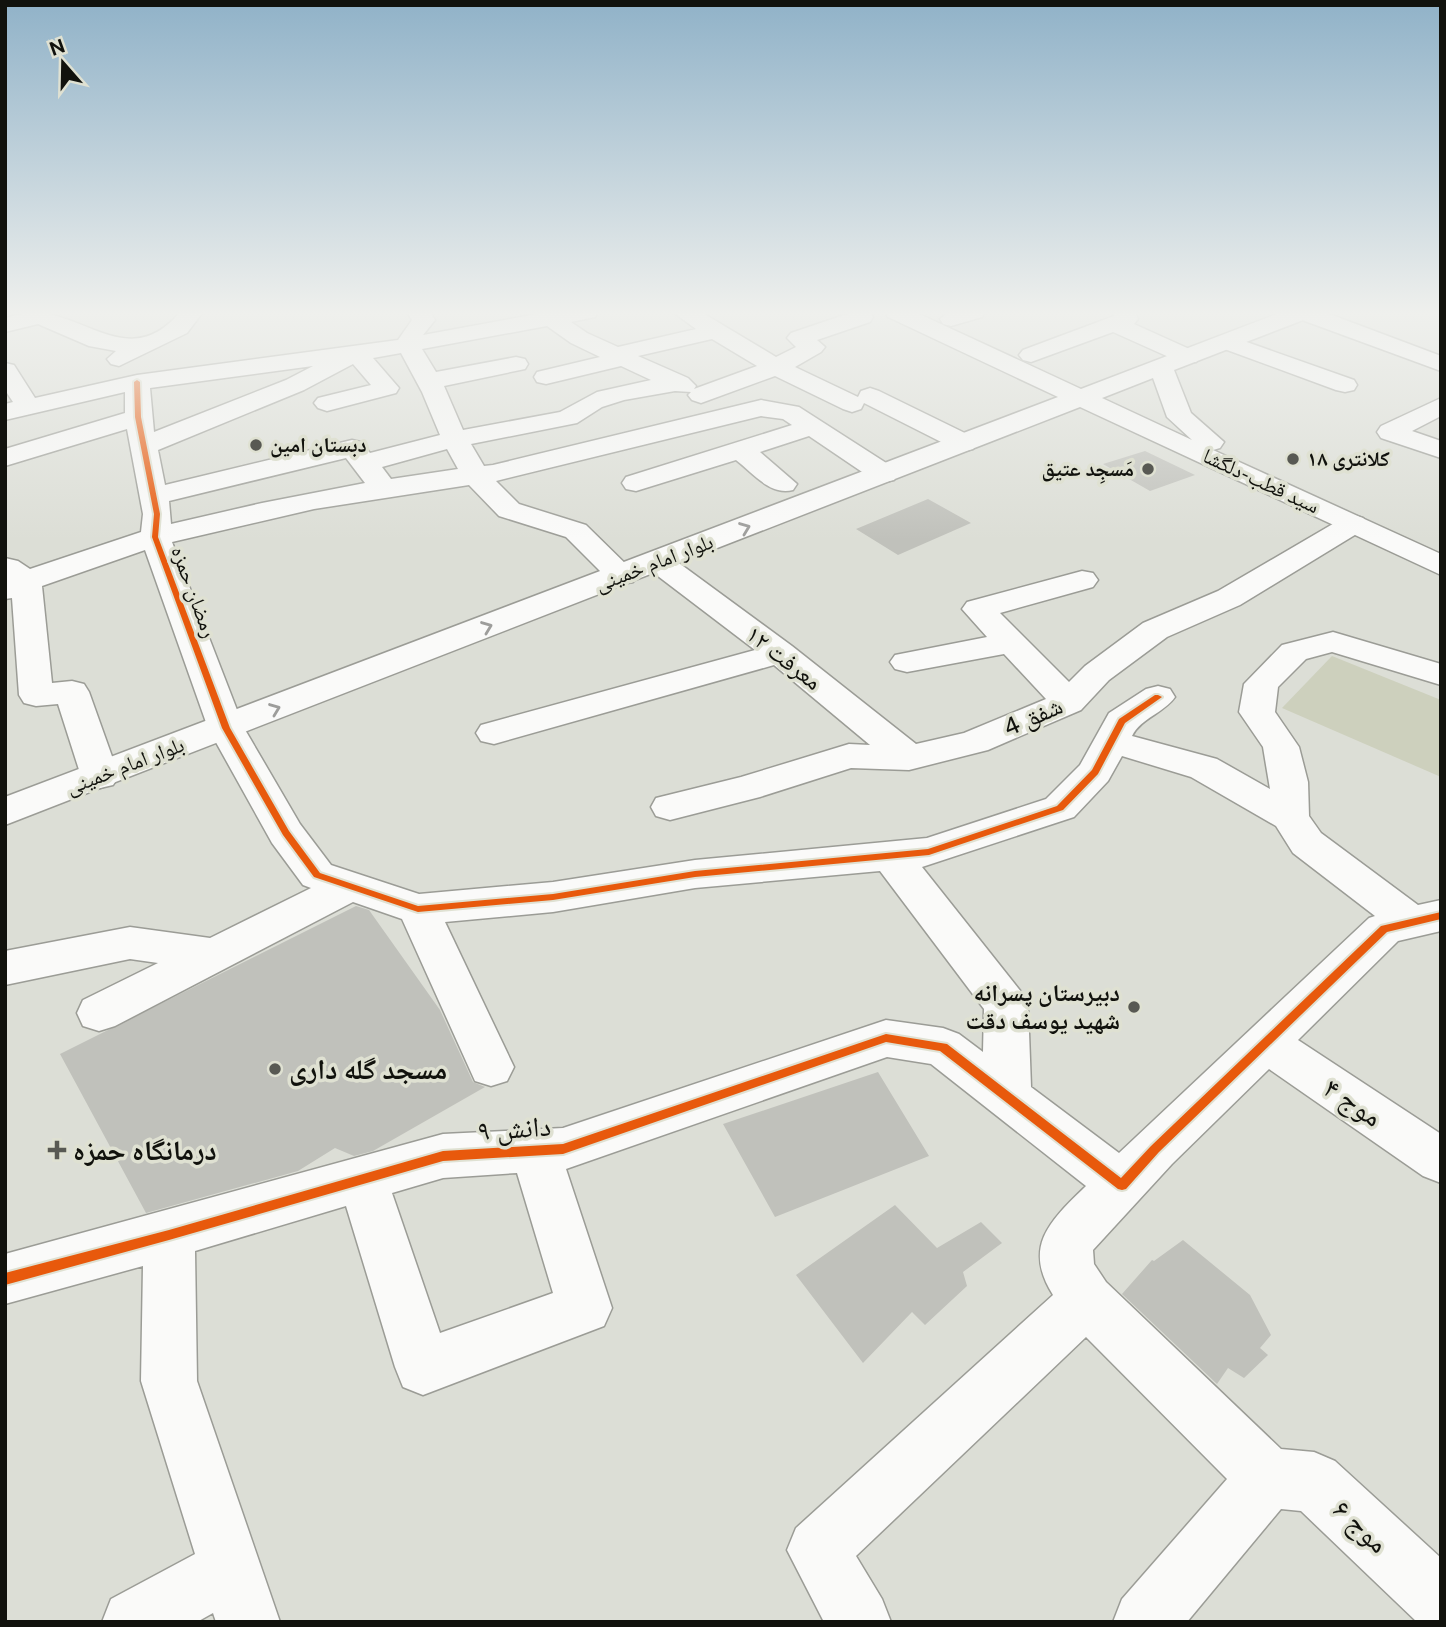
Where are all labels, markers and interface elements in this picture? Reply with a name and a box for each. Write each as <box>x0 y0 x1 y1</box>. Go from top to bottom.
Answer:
north arrow <box>28 28 98 98</box>
text: N <box>46 34 68 60</box>
place label: دبستان امین <box>270 432 367 458</box>
marker: دبستان امین <box>248 437 264 453</box>
street label: سید قطب-دلگشا <box>1199 443 1323 518</box>
place label: کلانتری ۱۸ <box>1307 446 1390 471</box>
marker: کلانتری ۱۸ <box>1285 451 1301 467</box>
place label: مَسجِد عتیق <box>1041 456 1134 484</box>
marker: مَسجِد عتیق <box>1140 461 1156 477</box>
one-way arrow <box>738 522 750 536</box>
street label: بلوار امام خمینی <box>591 529 717 598</box>
street label: رمضان حمزه <box>166 543 223 641</box>
street label: معرفت ۱۲ <box>741 619 828 695</box>
one-way arrow <box>480 621 493 635</box>
street label: شفق 4 <box>999 691 1067 742</box>
one-way arrow <box>268 703 280 717</box>
street label: بلوار امام خمینی <box>62 732 188 801</box>
place label: دبیرستان پسرانه شهید یوسف دقت <box>966 978 1120 1035</box>
marker: دبیرستان پسرانه شهید یوسف دقت <box>1126 999 1142 1015</box>
place label: مسجد گله داری <box>289 1052 447 1086</box>
marker: مسجد گله داری <box>267 1061 283 1077</box>
street label: موج ۴ <box>1317 1070 1389 1135</box>
street label: دانش ۹ <box>476 1108 552 1149</box>
place label: درمانگاه حمزه <box>73 1133 217 1166</box>
marker: درمانگاه حمزه <box>47 1140 67 1160</box>
street label: موج ۶ <box>1326 1492 1396 1561</box>

